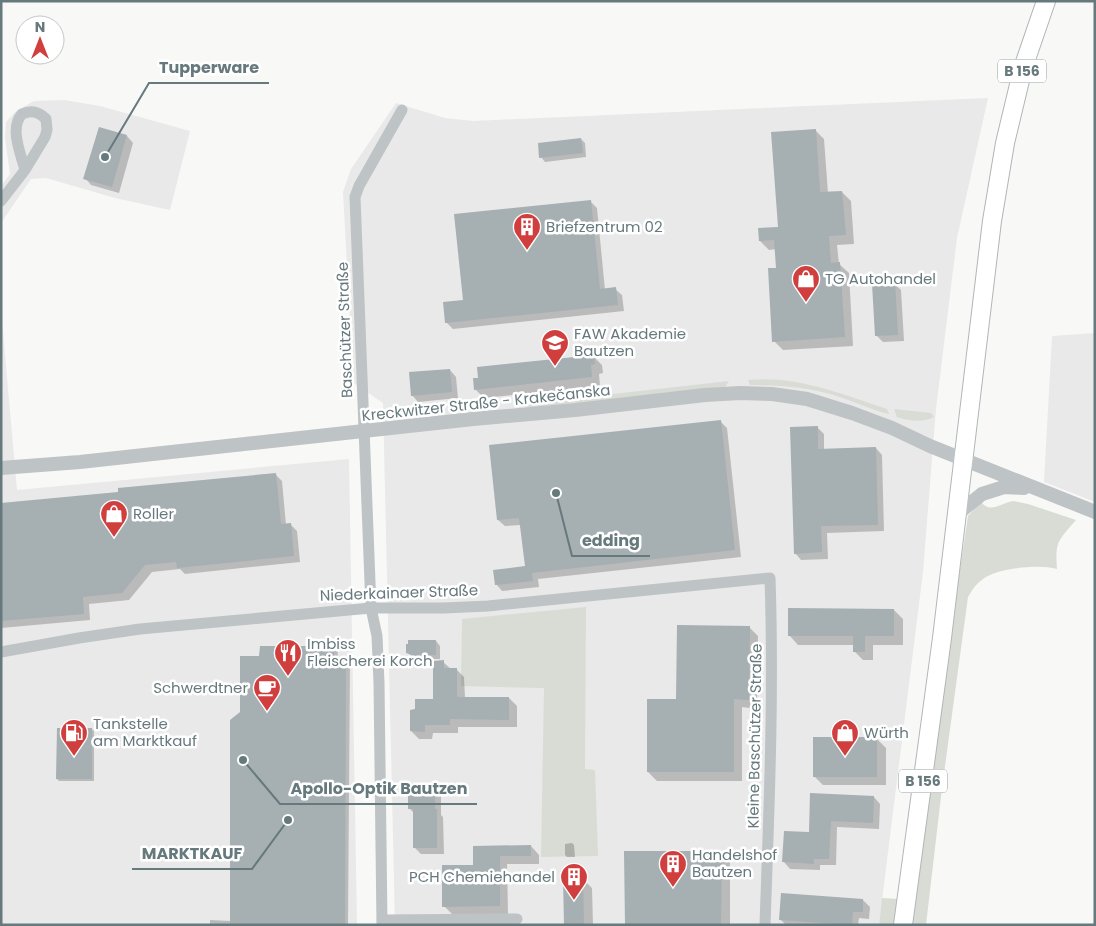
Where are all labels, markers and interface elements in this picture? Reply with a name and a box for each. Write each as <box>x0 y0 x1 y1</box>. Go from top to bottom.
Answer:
north arrow <box>15 15 65 65</box>
text: N <box>35 17 45 37</box>
callout: Tupperware <box>149 52 269 83</box>
text: Tupperware <box>159 56 259 79</box>
road number: B 156 <box>998 59 1046 82</box>
building icon: Briefzentrum 02 <box>512 212 542 251</box>
place label: Briefzentrum 02 <box>546 216 663 237</box>
street label: Baschützer Straße <box>332 262 357 398</box>
shop icon: TG Autohandel <box>791 264 821 303</box>
place label: TG Autohandel <box>825 268 936 289</box>
place label: FAW Akademie Bautzen <box>574 323 686 361</box>
school or university icon: FAW Akademie Bautzen <box>540 328 570 367</box>
street label: Kreckwitzer Straße - Krakečanska <box>361 379 611 426</box>
shop icon: Roller <box>99 499 129 538</box>
place label: Roller <box>133 503 174 524</box>
callout: edding <box>572 525 650 556</box>
text: edding <box>582 529 640 552</box>
street label: Niederkainaer Straße <box>320 579 478 606</box>
place label: Imbiss Fleischerei Korch <box>307 633 433 671</box>
restaurant icon: Imbiss Fleischerei Korch <box>273 638 303 677</box>
street label: Kleine Baschützer Straße <box>742 643 767 829</box>
cafe icon: Schwerdtner <box>252 673 282 712</box>
place label: Schwerdtner <box>153 677 248 698</box>
place label: Tankstelle am Marktkauf <box>93 713 197 751</box>
fuel station icon: Tankstelle am Marktkauf <box>59 718 89 757</box>
shop icon: Würth <box>830 718 860 757</box>
place label: Würth <box>864 722 909 743</box>
road number: B 156 <box>899 769 947 792</box>
callout: Apollo-Optik Bautzen <box>280 773 477 804</box>
text: Apollo-Optik Bautzen <box>291 777 467 800</box>
callout: MARKTKAUF <box>132 838 252 869</box>
text: MARKTKAUF <box>142 842 242 865</box>
place label: Handelshof Bautzen <box>692 844 777 882</box>
building icon: Handelshof Bautzen <box>658 849 688 888</box>
building icon: PCH Chemiehandel <box>559 862 589 901</box>
place label: PCH Chemiehandel <box>409 866 555 887</box>

